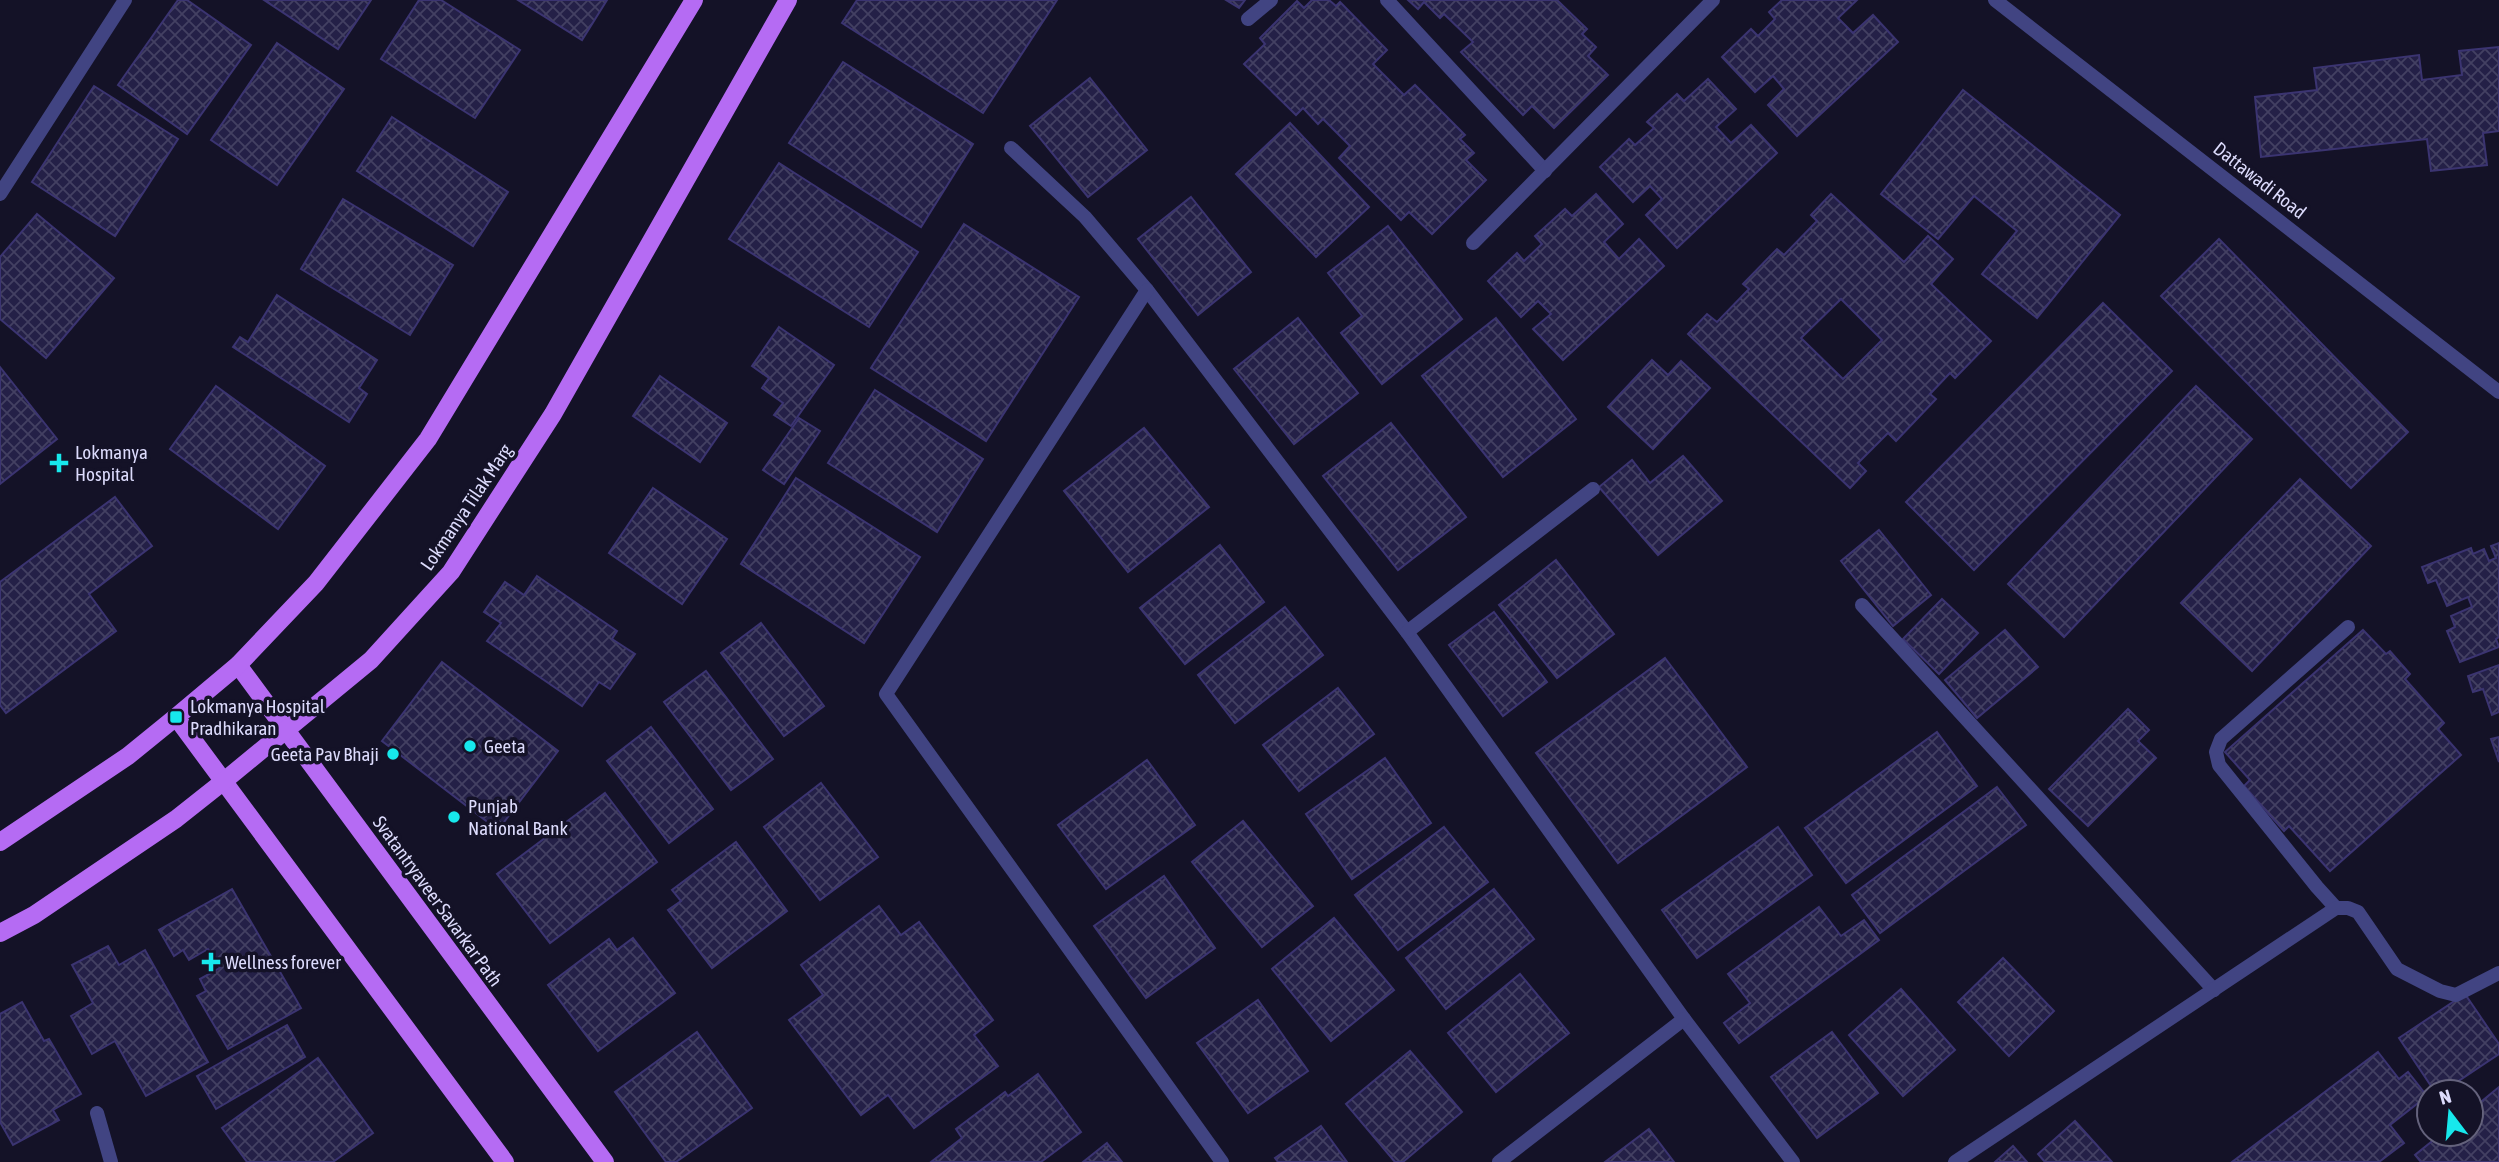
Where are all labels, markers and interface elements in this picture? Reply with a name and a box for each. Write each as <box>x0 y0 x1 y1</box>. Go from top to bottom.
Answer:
street label: Dattawadi Road <box>2209 137 2311 223</box>
street label: Lokmanya Tilak Marg <box>416 439 517 574</box>
place label: Lokmanya Hospital <box>75 441 148 485</box>
marker: Lokmanya Hospital <box>49 453 69 473</box>
place label: Lokmanya Hospital Pradhikaran <box>190 695 325 739</box>
marker: Lokmanya Hospital Pradhikaran <box>168 709 184 725</box>
place label: Geeta <box>484 735 526 757</box>
marker: Geeta <box>462 738 478 754</box>
place label: Geeta Pav Bhaji <box>271 743 379 765</box>
marker: Geeta Pav Bhaji <box>385 746 401 762</box>
place label: Punjab National Bank <box>468 795 569 839</box>
marker: Punjab National Bank <box>446 809 462 825</box>
street label: Svatantryaveer Savarkar Path <box>369 812 507 990</box>
place label: Wellness forever <box>225 951 341 973</box>
marker: Wellness forever <box>203 954 219 970</box>
north arrow <box>2415 1078 2485 1148</box>
text: N <box>2437 1085 2454 1109</box>

